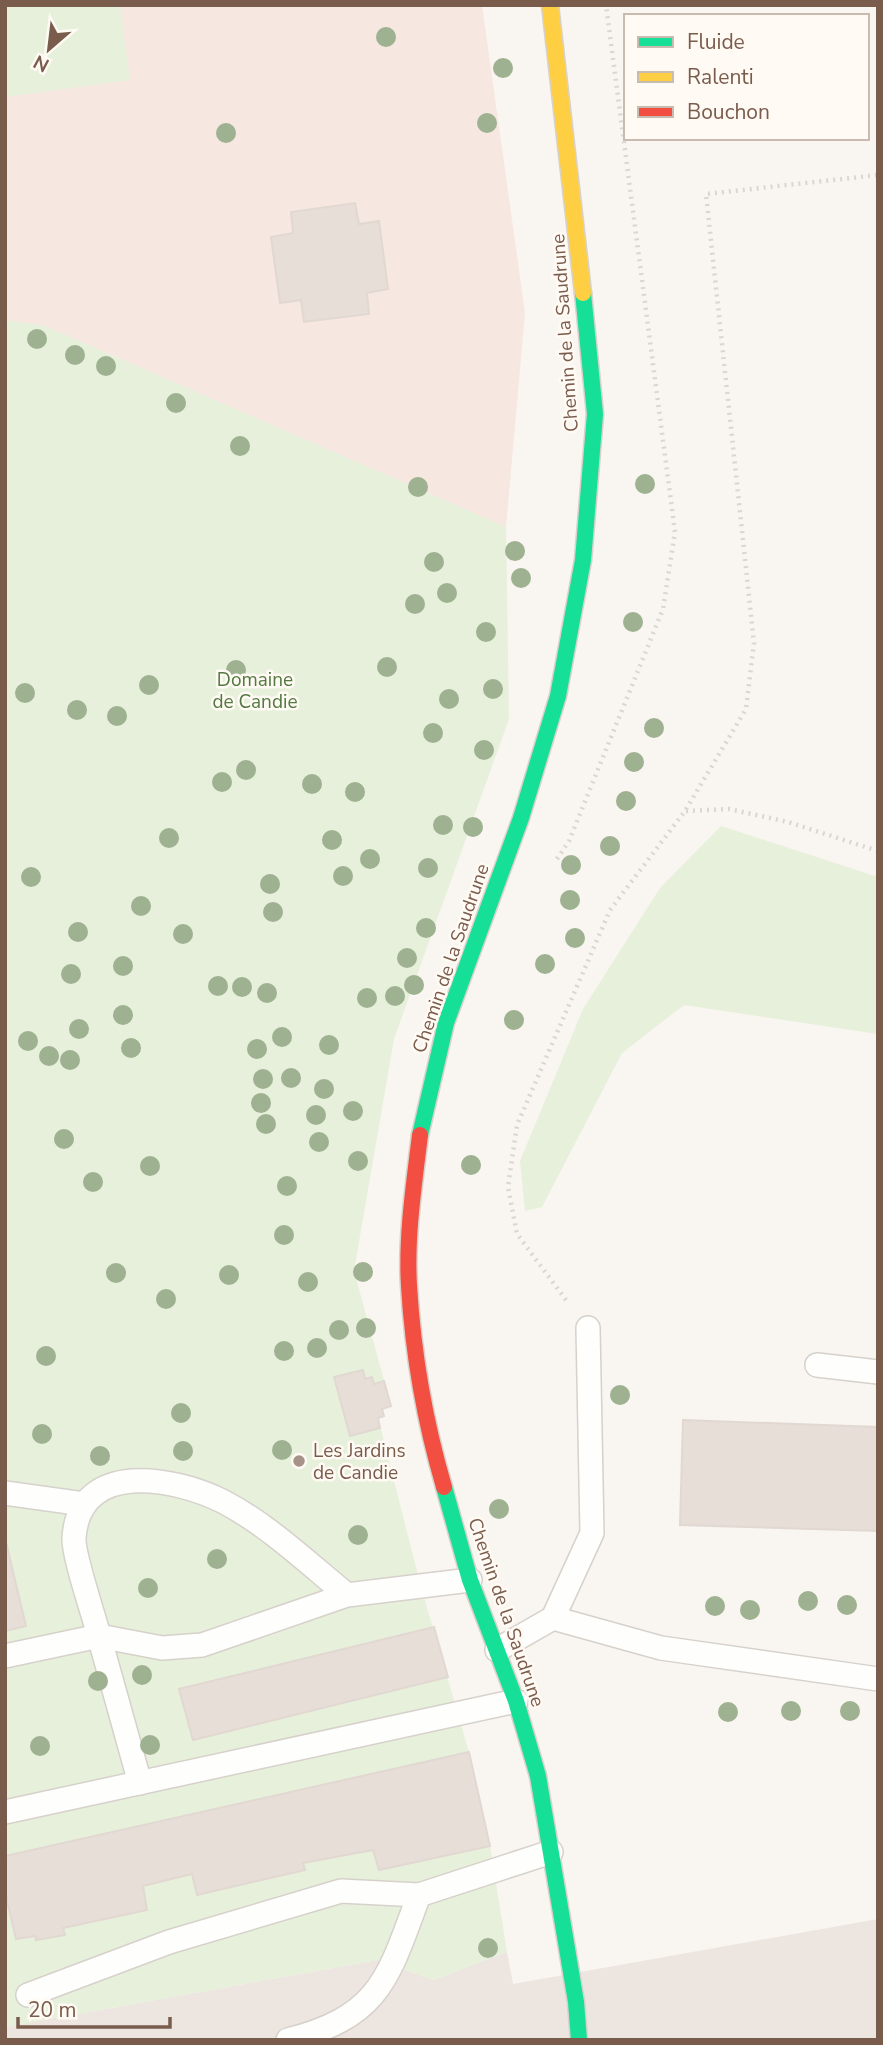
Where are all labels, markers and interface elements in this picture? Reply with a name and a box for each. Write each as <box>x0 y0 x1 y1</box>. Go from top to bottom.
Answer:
north arrow <box>14 14 84 84</box>
legend <box>624 14 869 140</box>
text: Fluide <box>687 28 745 56</box>
text: N <box>29 48 54 78</box>
text: Ralenti <box>687 63 754 91</box>
text: Bouchon <box>687 98 770 126</box>
street label: Chemin de la Saudrune <box>545 233 585 433</box>
park label: Domaine de Candie <box>213 667 298 715</box>
street label: Chemin de la Saudrune <box>406 860 496 1056</box>
place label: Les Jardins de Candie <box>313 1438 406 1486</box>
marker: Les Jardins de Candie <box>291 1453 307 1469</box>
street label: Chemin de la Saudrune <box>461 1514 551 1710</box>
scale bar <box>18 1986 170 2030</box>
text: 20 m <box>28 1996 77 2024</box>

